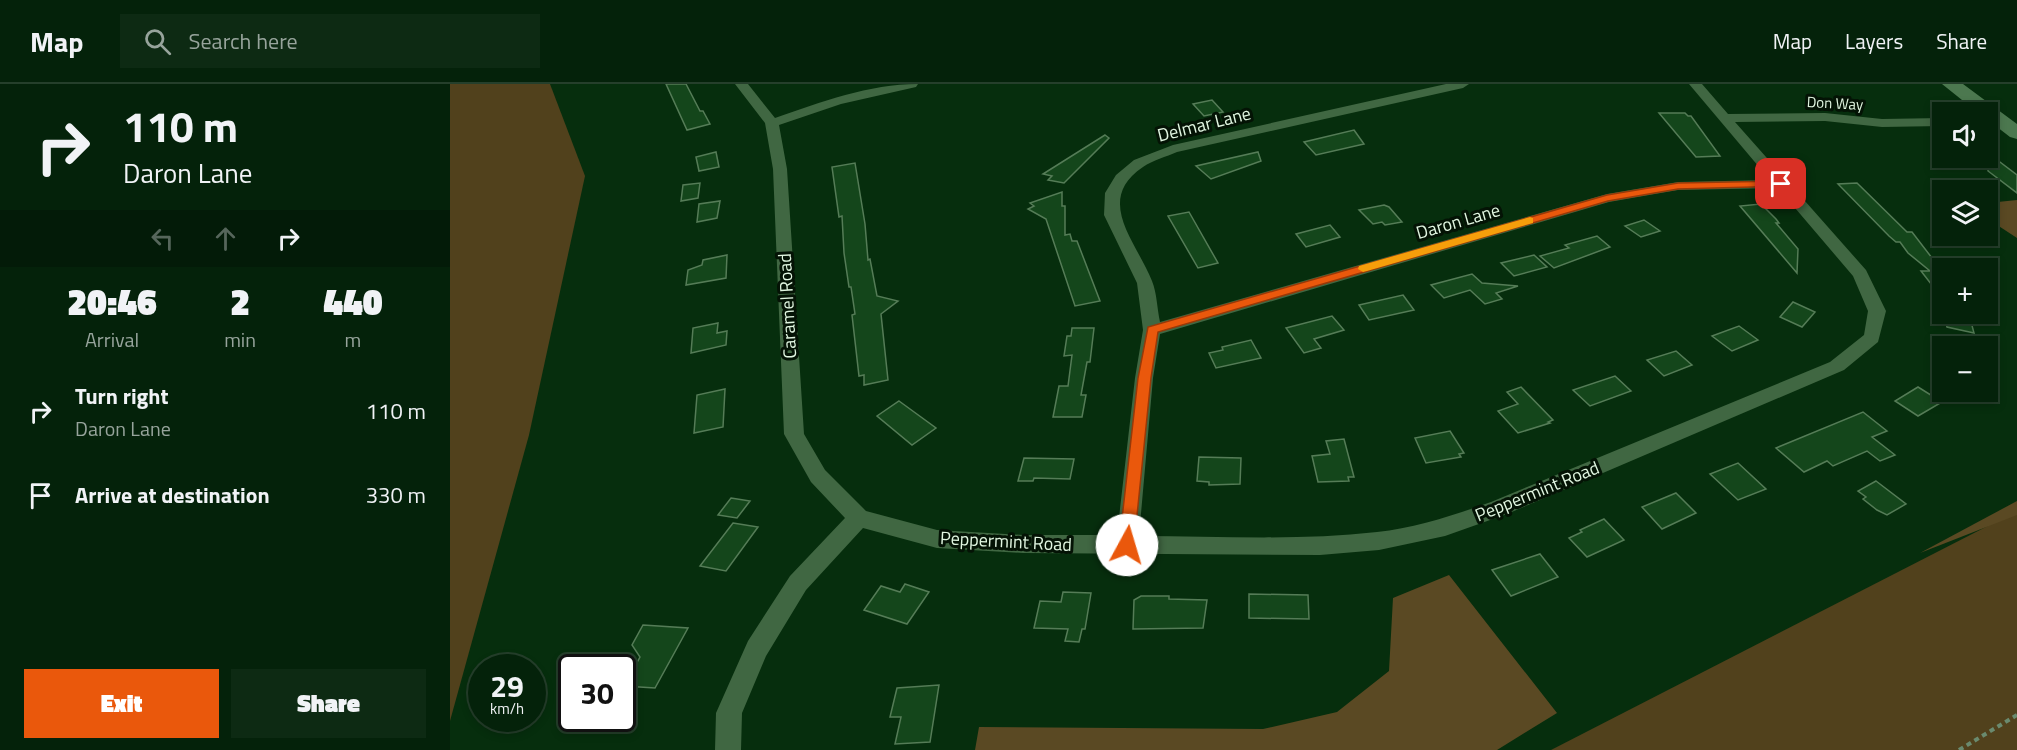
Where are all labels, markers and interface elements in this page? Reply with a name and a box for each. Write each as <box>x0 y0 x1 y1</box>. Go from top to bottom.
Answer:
search box <box>120 14 540 68</box>
text: Map <box>30 20 84 63</box>
text: Search here <box>189 24 298 58</box>
icon: search <box>141 25 174 58</box>
text: Map <box>1773 25 1812 57</box>
text: Layers <box>1845 25 1903 57</box>
text: Share <box>1936 25 1987 57</box>
street label: Don Way <box>1806 90 1864 116</box>
text: 110 m <box>123 94 238 158</box>
street label: Delmar Lane <box>1154 99 1254 149</box>
map controls <box>1932 102 1998 402</box>
button: sound <box>1932 102 1998 168</box>
icon: right <box>24 108 102 186</box>
text: Daron Lane <box>123 152 252 193</box>
pin <box>1755 158 1806 209</box>
icon: arrive <box>1764 167 1797 200</box>
button: layers <box>1932 180 1998 246</box>
street label: Daron Lane <box>1413 196 1503 246</box>
icon: left <box>146 222 179 255</box>
icon: ahead <box>209 222 242 255</box>
icon: right <box>272 222 305 255</box>
street label: Caramel Road <box>771 253 803 359</box>
button: + <box>1932 258 1998 324</box>
text: 20:46 <box>67 274 157 329</box>
text: 2 <box>230 274 250 329</box>
text: 440 <box>323 274 383 329</box>
text: Arrival <box>85 324 139 355</box>
text: min <box>224 324 256 355</box>
text: m <box>345 324 361 355</box>
button: − <box>1932 336 1998 402</box>
text: Turn right <box>75 379 169 413</box>
text: 110 m <box>366 394 426 428</box>
icon: right <box>24 395 57 428</box>
text: Daron Lane <box>75 413 171 444</box>
street label: Peppermint Road <box>1471 454 1603 528</box>
text: Arrive at destination <box>75 478 270 512</box>
text: 330 m <box>366 478 426 512</box>
icon: arrive <box>24 479 57 512</box>
position arrow <box>1095 513 1159 577</box>
street label: Peppermint Road <box>939 524 1073 558</box>
speed limit sign: 30 <box>558 654 636 732</box>
text: 29 <box>490 663 524 709</box>
button: Exit <box>24 669 219 738</box>
button: Share <box>231 669 426 738</box>
text: km/h <box>490 697 524 720</box>

